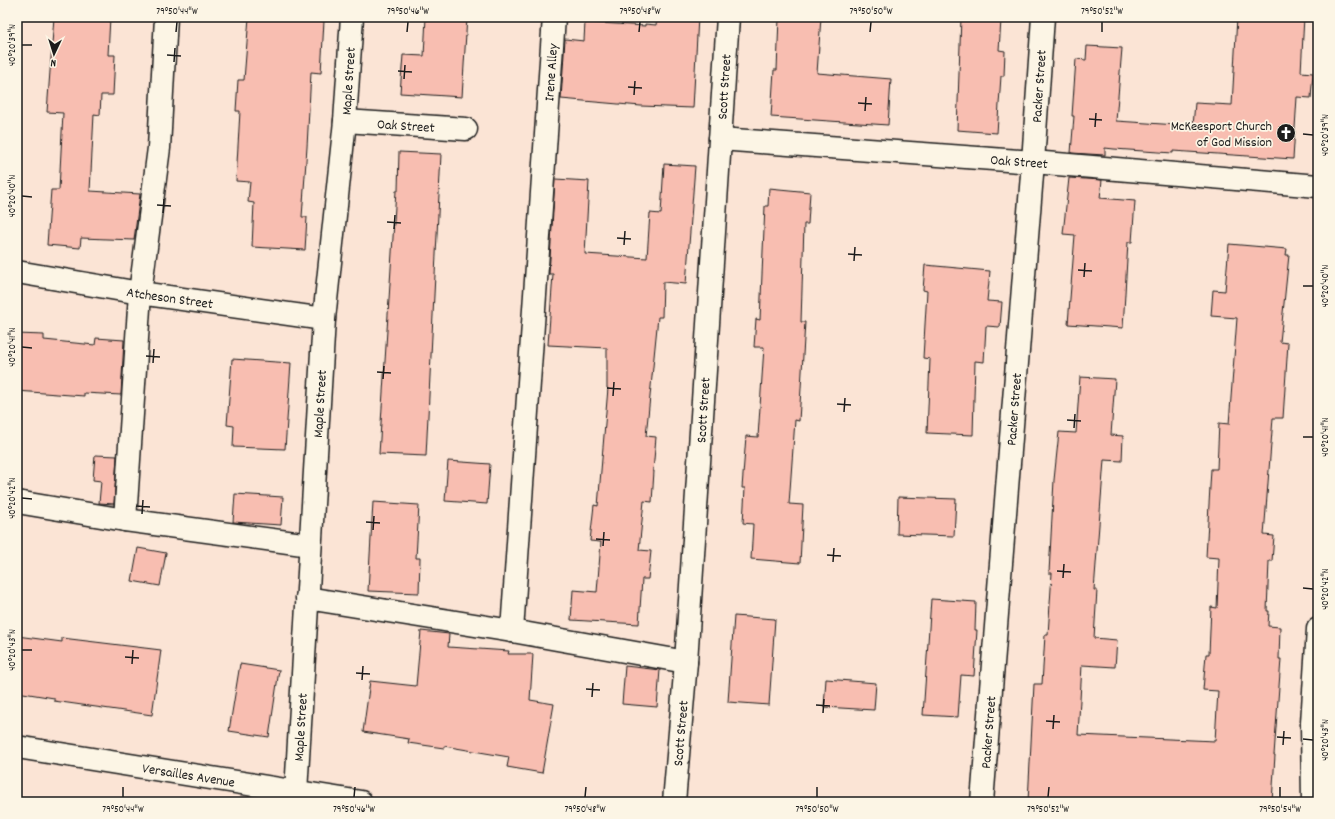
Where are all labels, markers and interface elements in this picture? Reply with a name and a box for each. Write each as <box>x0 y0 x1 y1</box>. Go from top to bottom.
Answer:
text: 79°50'44"W <box>156 5 198 19</box>
text: 79°50'46"W <box>387 5 429 19</box>
text: 79°50'48"W <box>619 5 661 19</box>
text: 79°50'50"W <box>849 5 893 19</box>
text: 79°50'52"W <box>1081 5 1123 19</box>
text: 40°20'39"N <box>6 24 20 66</box>
north arrow <box>34 34 74 74</box>
street label: Irene Alley <box>540 43 564 102</box>
street label: Maple Street <box>337 47 362 116</box>
street label: Packer Street <box>1028 49 1053 123</box>
street label: Scott Street <box>713 53 738 120</box>
text: N <box>50 54 57 70</box>
text: 40°20'39"N <box>1319 114 1333 156</box>
street label: Oak Street <box>376 115 435 139</box>
place label: McKeesport Church of God Mission <box>1171 117 1272 153</box>
church icon: McKeesport Church of God Mission <box>1275 122 1297 144</box>
street label: Oak Street <box>990 151 1049 175</box>
text: 40°20'40"N <box>6 175 20 217</box>
text: 40°20'40"N <box>1319 265 1333 307</box>
street label: Atcheson Street <box>125 283 214 315</box>
text: 40°20'41"N <box>6 327 20 367</box>
street label: Maple Street <box>309 369 333 438</box>
street label: Packer Street <box>1002 372 1028 447</box>
street label: Scott Street <box>692 377 717 444</box>
text: 40°20'41"N <box>1319 417 1333 457</box>
text: 40°20'42"N <box>6 477 20 519</box>
text: 40°20'42"N <box>1319 568 1333 610</box>
text: 40°20'43"N <box>6 629 20 671</box>
street label: Maple Street <box>290 693 314 762</box>
street label: Packer Street <box>977 695 1002 770</box>
street label: Scott Street <box>669 700 695 767</box>
text: 40°20'43"N <box>1319 719 1333 761</box>
street label: Versailles Avenue <box>141 759 236 794</box>
text: 79°50'44"W <box>102 803 144 817</box>
text: 79°50'46"W <box>333 803 375 817</box>
text: 79°50'48"W <box>564 803 606 817</box>
text: 79°50'50"W <box>795 803 839 817</box>
text: 79°50'52"W <box>1027 803 1069 817</box>
text: 79°50'54"W <box>1259 803 1301 817</box>

